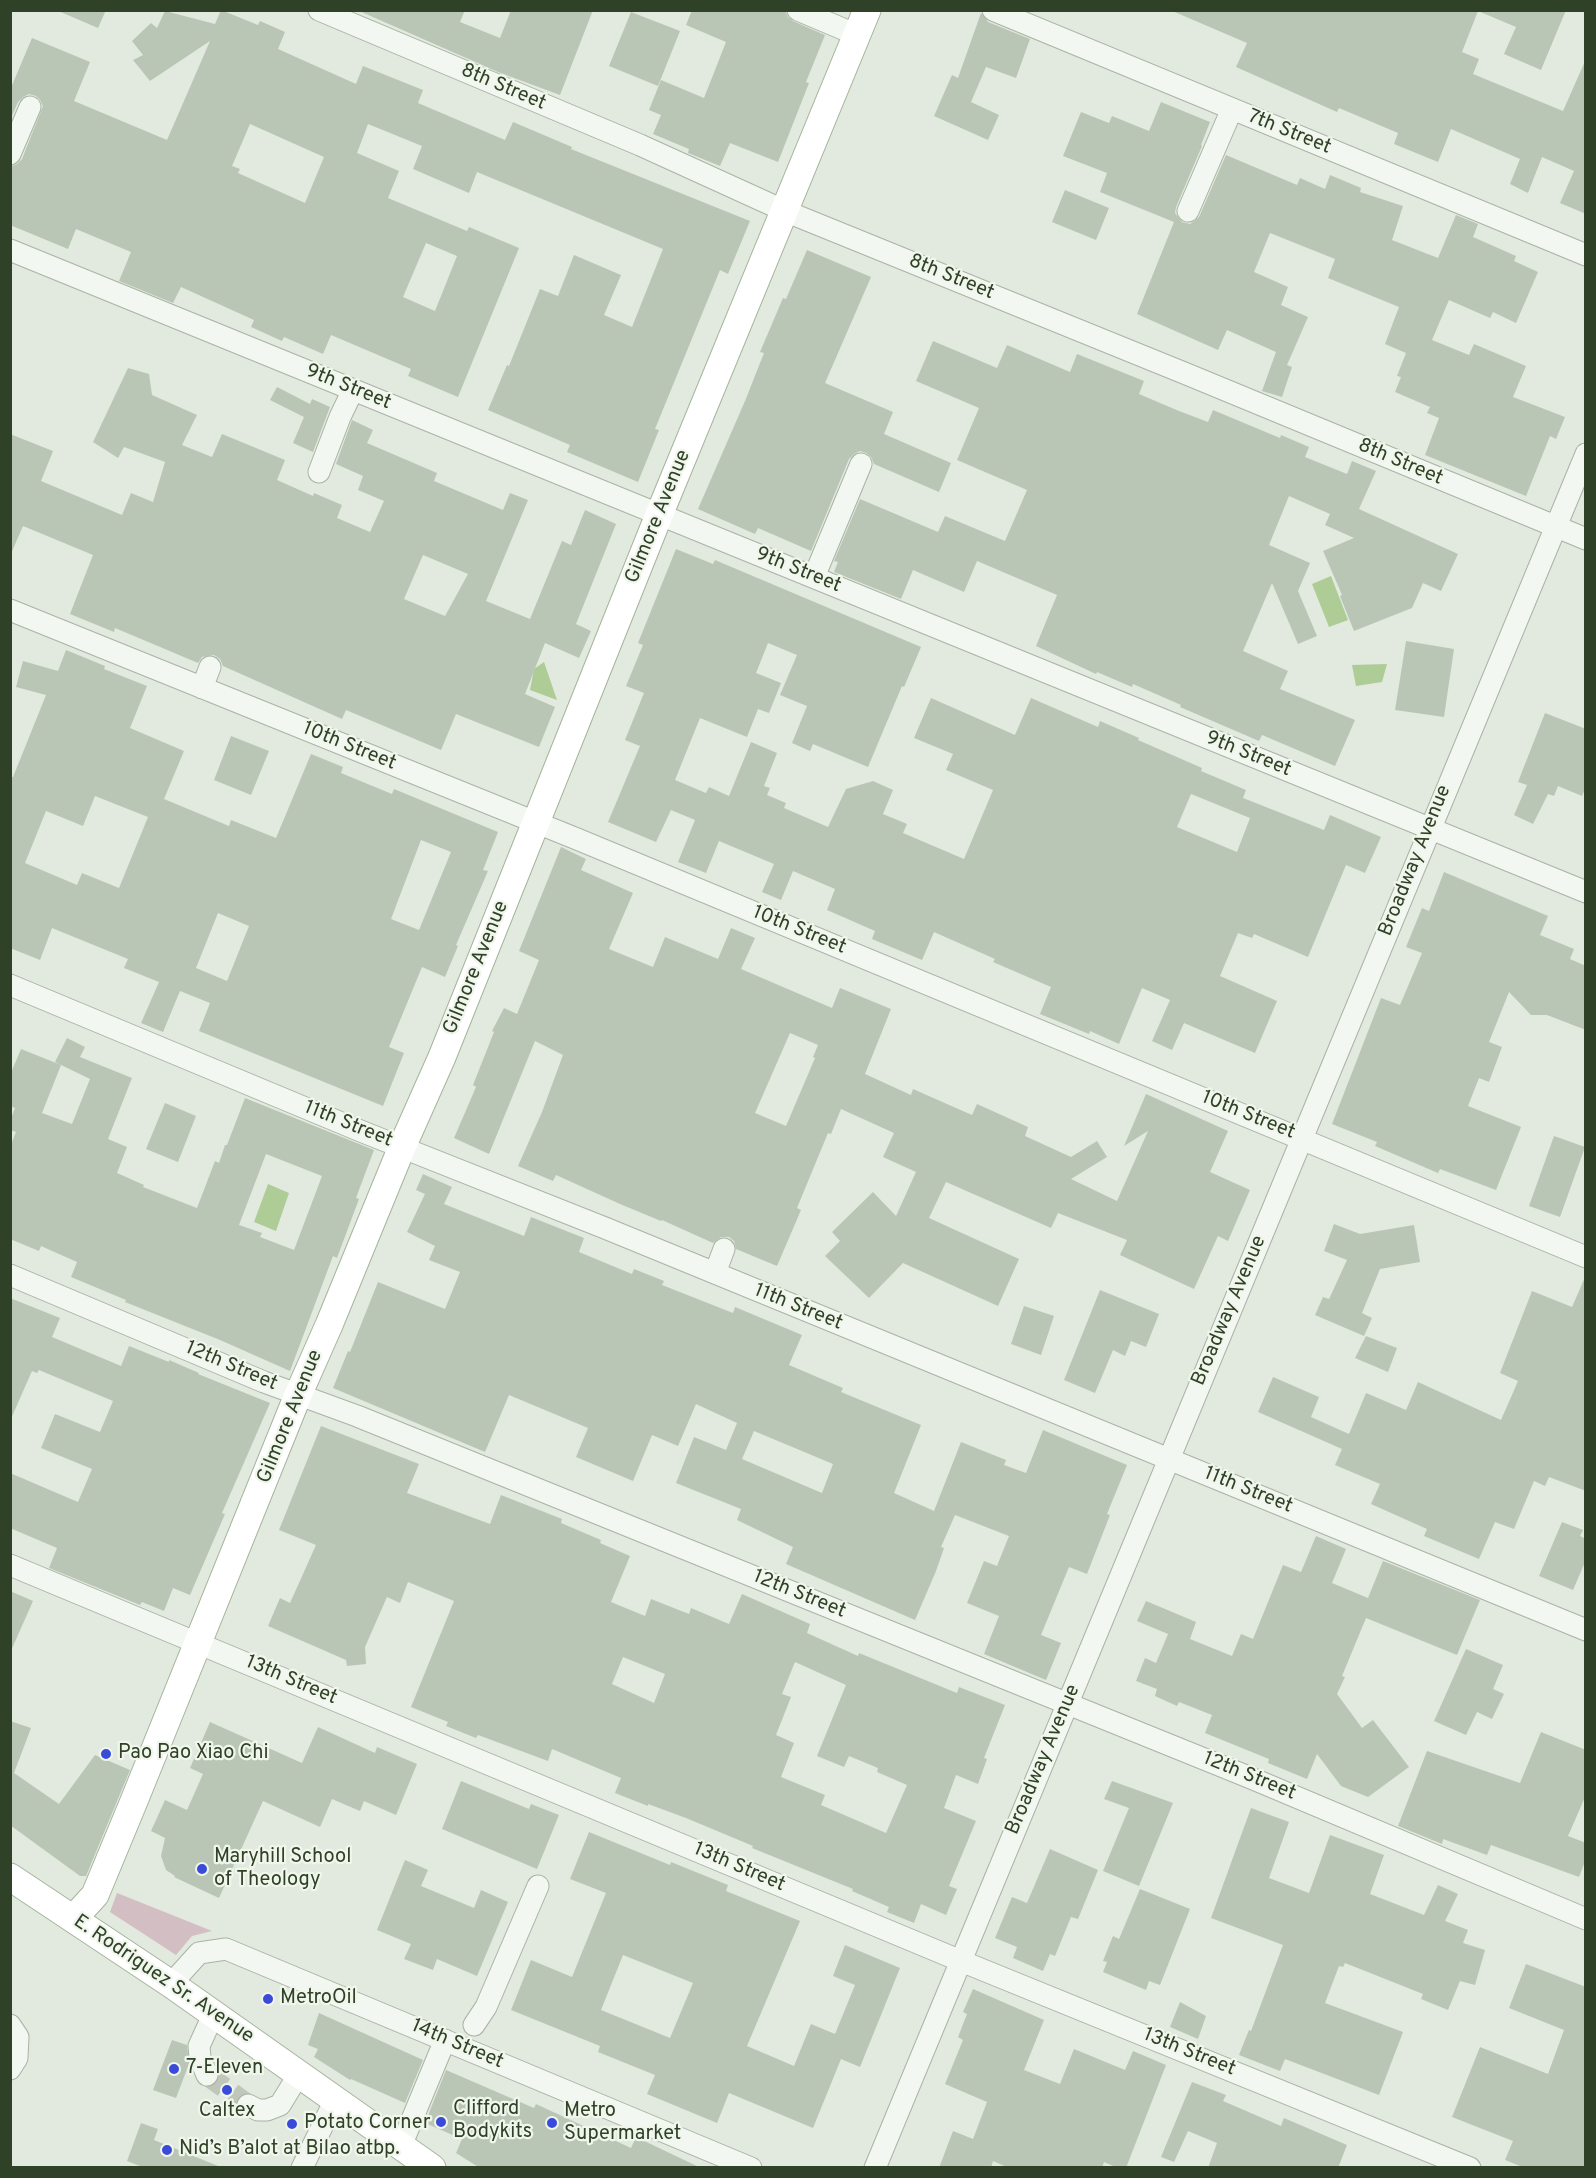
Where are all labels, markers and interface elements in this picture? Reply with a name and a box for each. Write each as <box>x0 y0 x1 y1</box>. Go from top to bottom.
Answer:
street label: 8th Street <box>457 59 549 117</box>
street label: 7th Street <box>1244 105 1334 161</box>
street label: 8th Street <box>905 250 997 306</box>
street label: 9th Street <box>302 360 394 416</box>
street label: 8th Street <box>1354 434 1446 492</box>
street label: Gilmore Avenue <box>621 447 697 587</box>
street label: 9th Street <box>752 543 844 599</box>
street label: 10th Street <box>299 717 399 777</box>
street label: 9th Street <box>1202 727 1294 783</box>
street label: Broadway Avenue <box>1375 782 1457 940</box>
street label: Gilmore Avenue <box>439 898 515 1038</box>
street label: 10th Street <box>749 901 849 961</box>
street label: 10th Street <box>1198 1086 1298 1146</box>
street label: 11th Street <box>300 1096 396 1154</box>
street label: Broadway Avenue <box>1188 1232 1272 1390</box>
street label: 11th Street <box>750 1279 846 1337</box>
street label: 12th Street <box>181 1337 281 1397</box>
street label: Gilmore Avenue <box>253 1347 329 1487</box>
street label: 11th Street <box>1200 1462 1296 1520</box>
street label: 12th Street <box>749 1566 849 1624</box>
street label: 13th Street <box>242 1651 340 1711</box>
street label: Broadway Avenue <box>1002 1681 1086 1839</box>
place label: Pao Pao Xiao Chi <box>118 1742 268 1766</box>
marker: Pao Pao Xiao Chi <box>99 1747 113 1761</box>
street label: 12th Street <box>1199 1748 1299 1806</box>
street label: 13th Street <box>690 1838 788 1898</box>
place label: Maryhill School of Theology <box>214 1846 351 1893</box>
marker: Maryhill School of Theology <box>195 1862 209 1876</box>
street label: E. Rodriguez Sr. Avenue <box>68 1911 258 2049</box>
place label: MetroOil <box>280 1987 357 2011</box>
marker: MetroOil <box>261 1992 275 2006</box>
street label: 14th Street <box>407 2015 507 2075</box>
street label: 13th Street <box>1139 2024 1239 2082</box>
place label: 7-Eleven <box>186 2057 263 2081</box>
marker: 7-Eleven <box>167 2062 181 2076</box>
marker: Caltex <box>220 2083 234 2097</box>
place label: Clifford Bodykits <box>453 2098 532 2145</box>
place label: Caltex <box>199 2100 255 2124</box>
place label: Metro Supermarket <box>564 2100 681 2147</box>
place label: Potato Corner <box>304 2112 430 2136</box>
marker: Clifford Bodykits <box>434 2115 448 2129</box>
marker: Metro Supermarket <box>545 2116 559 2130</box>
marker: Potato Corner <box>285 2117 299 2131</box>
place label: Nid’s B’alot at Bilao atbp. <box>179 2138 400 2162</box>
marker: Nid’s B’alot at Bilao atbp. <box>160 2143 174 2157</box>

